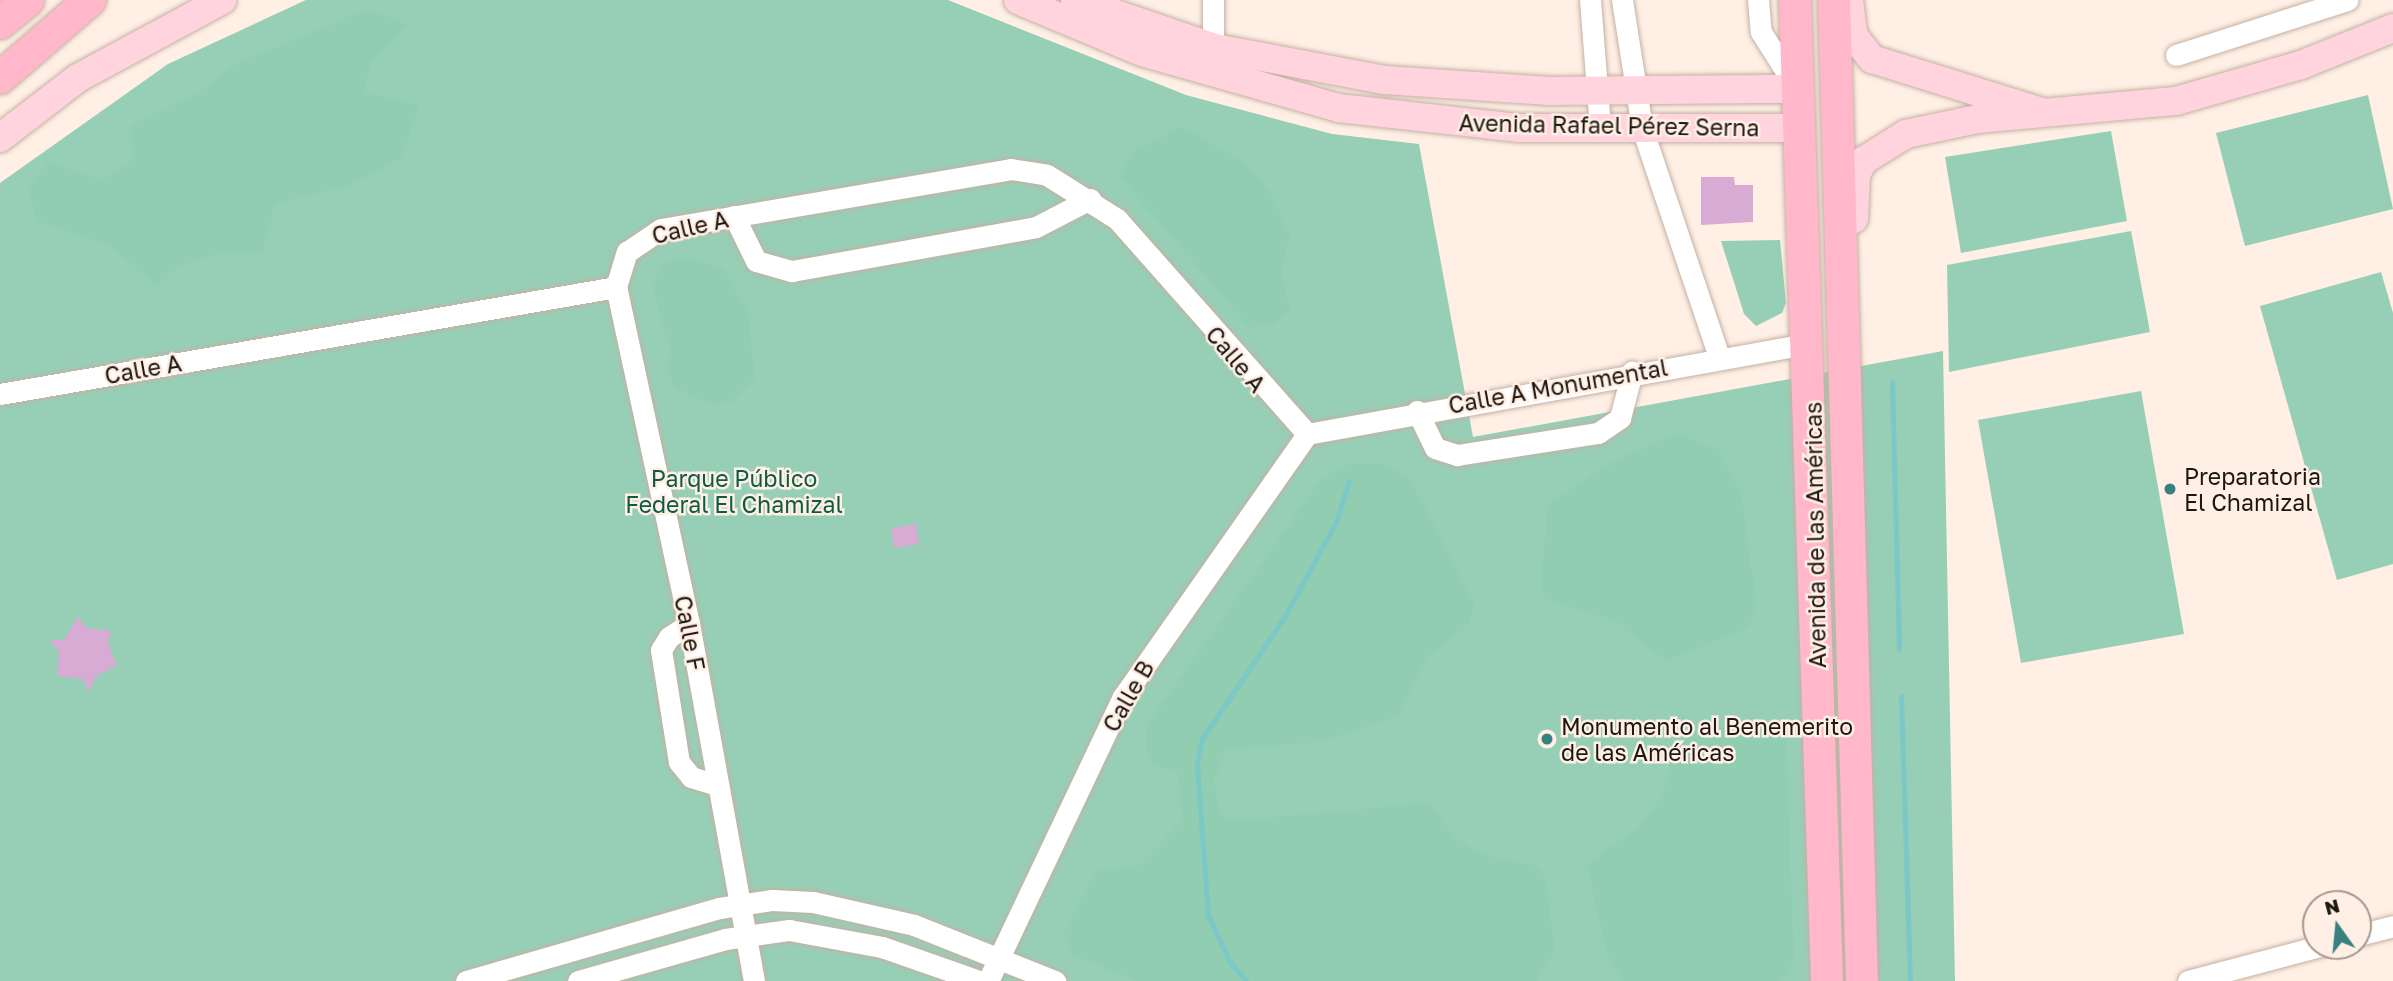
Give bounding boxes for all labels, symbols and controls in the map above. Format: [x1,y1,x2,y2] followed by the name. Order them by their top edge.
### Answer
[1458,109,1760,141] street label: Avenida Rafael Pérez Serna
[649,205,731,249] street label: Calle A
[1200,320,1272,398] street label: Calle A
[102,349,184,389] street label: Calle A
[1446,353,1670,419] street label: Calle A Monumental
[1799,402,1831,668] street label: Avenida de las Américas
[2184,462,2321,516] place label: Preparatoria El Chamizal
[625,464,843,518] park label: Parque Público Federal El Chamizal
[2162,481,2178,497] marker: Preparatoria El Chamizal
[669,593,711,673] street label: Calle F
[1097,655,1159,737] street label: Calle B
[1561,712,1853,766] place label: Monumento al Benemerito de las Américas
[1539,731,1555,747] marker: Monumento al Benemerito de las Américas
[2302,890,2372,960] north arrow
[2322,893,2342,919] text: N

